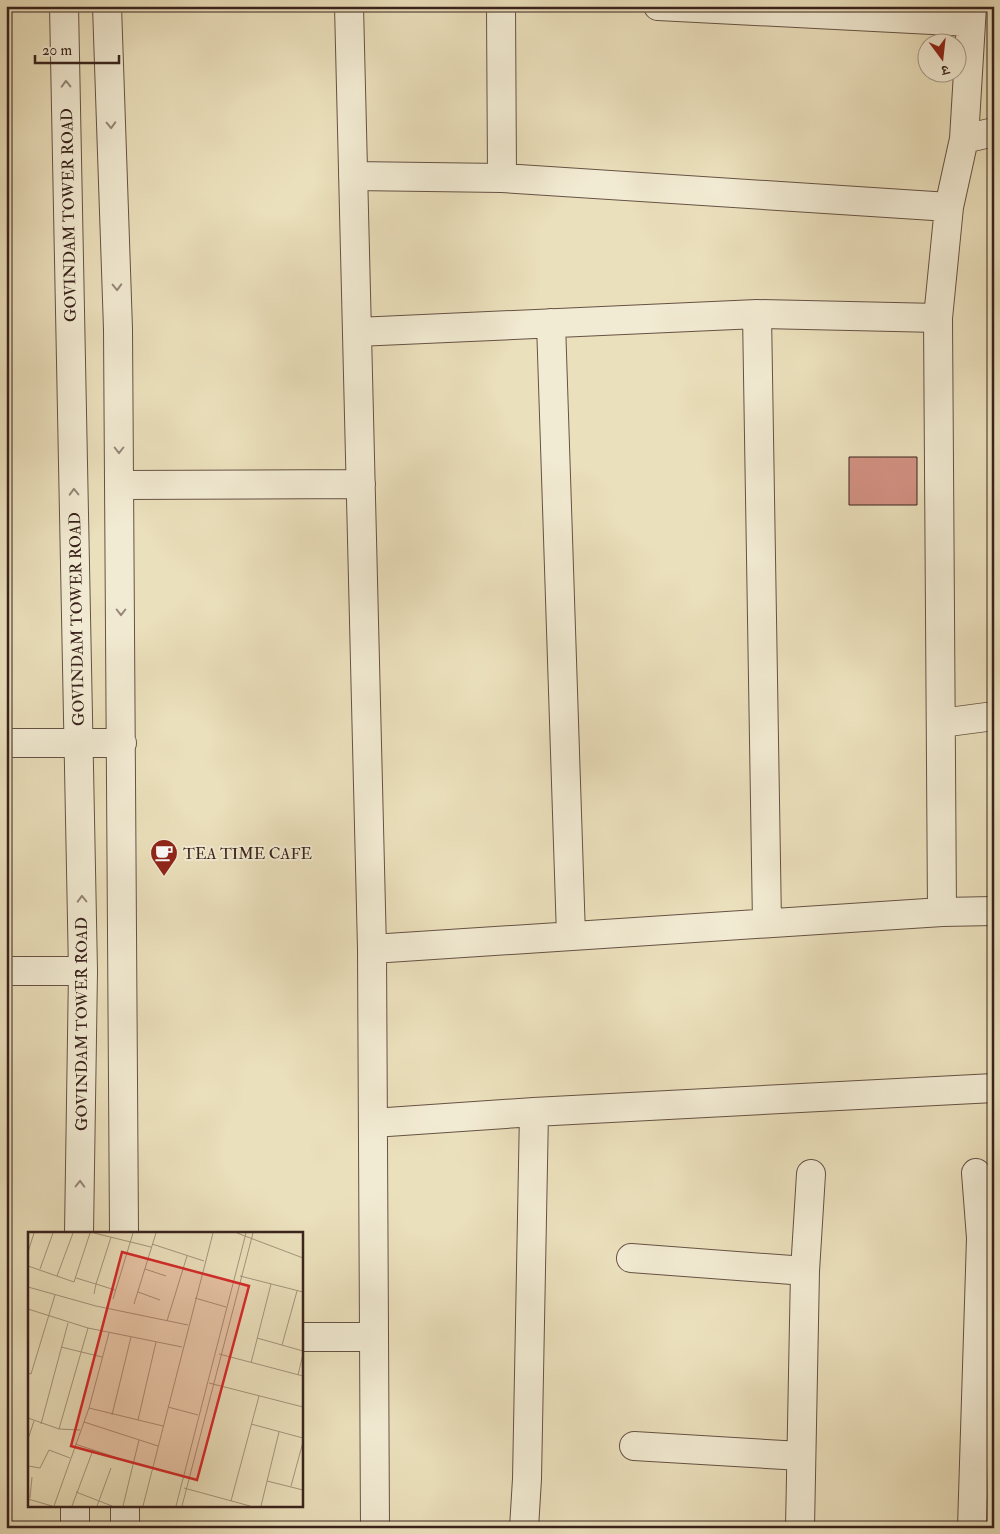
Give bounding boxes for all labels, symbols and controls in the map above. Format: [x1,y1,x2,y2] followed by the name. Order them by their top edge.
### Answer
[35,32,119,64] scale bar
[918,32,968,82] north arrow
[42,41,72,60] text: 20 m
[939,61,952,79] text: उ
[61,80,71,88] one-way arrow
[57,108,81,322] street label: GOVINDAM TOWER ROAD
[106,121,117,129] one-way arrow
[112,284,122,292] one-way arrow
[114,446,124,454] one-way arrow
[69,487,79,495] one-way arrow
[65,512,89,726] street label: GOVINDAM TOWER ROAD
[115,609,126,617] one-way arrow
[149,838,179,877] cafe icon: TEA TIME CAFE
[183,844,312,864] place label: TEA TIME CAFE
[77,895,87,902] one-way arrow
[72,917,92,1131] street label: GOVINDAM TOWER ROAD
[75,1180,85,1188] one-way arrow
[28,1232,302,1506] inset map

